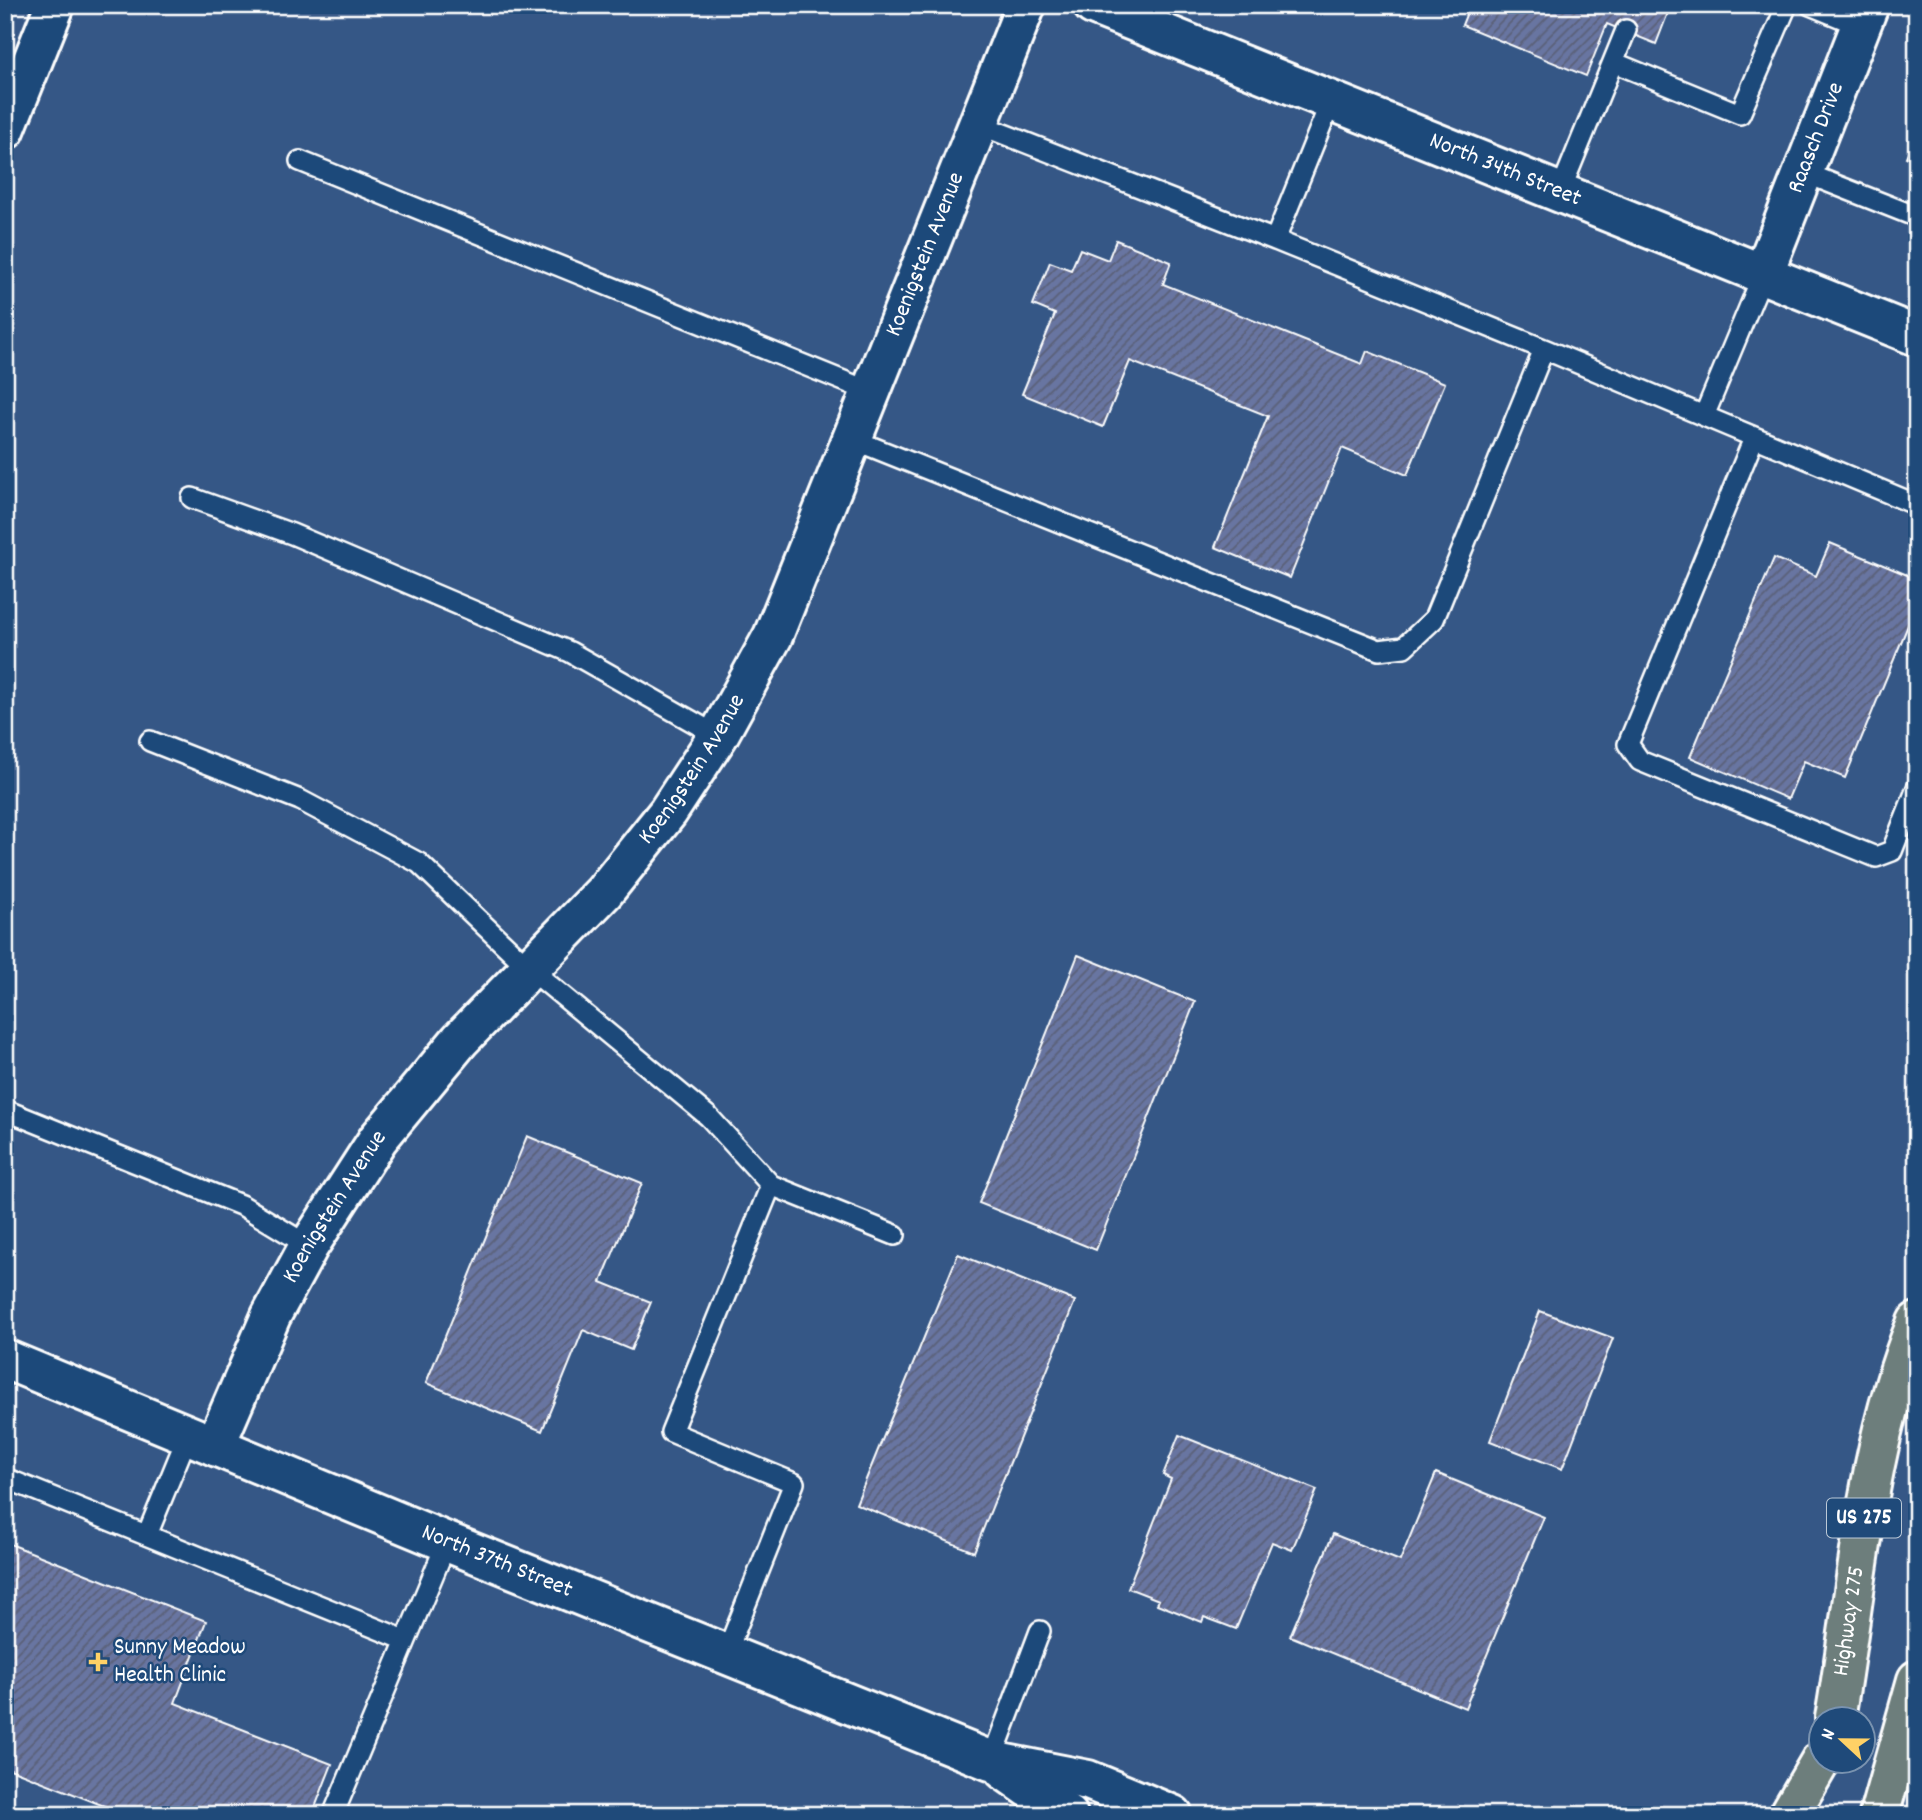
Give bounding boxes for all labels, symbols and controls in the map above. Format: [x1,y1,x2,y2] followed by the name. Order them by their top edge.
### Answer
[1780,77,1854,199] street label: Raasch Drive
[1424,125,1586,216] street label: North 34th Street
[878,167,974,342] street label: Koenigstein Avenue
[631,688,755,853] street label: Koenigstein Avenue
[275,1123,395,1290] street label: Koenigstein Avenue
[1827,1498,1901,1538] road number: US 275
[416,1516,578,1608] street label: North 37th Street
[1825,1564,1874,1679] street label: Highway 275
[114,1631,246,1693] place label: Sunny Meadow Health Clinic
[88,1652,108,1672] marker: Sunny Meadow Health Clinic
[1806,1704,1876,1774] north arrow
[1815,1726,1844,1744] text: N

